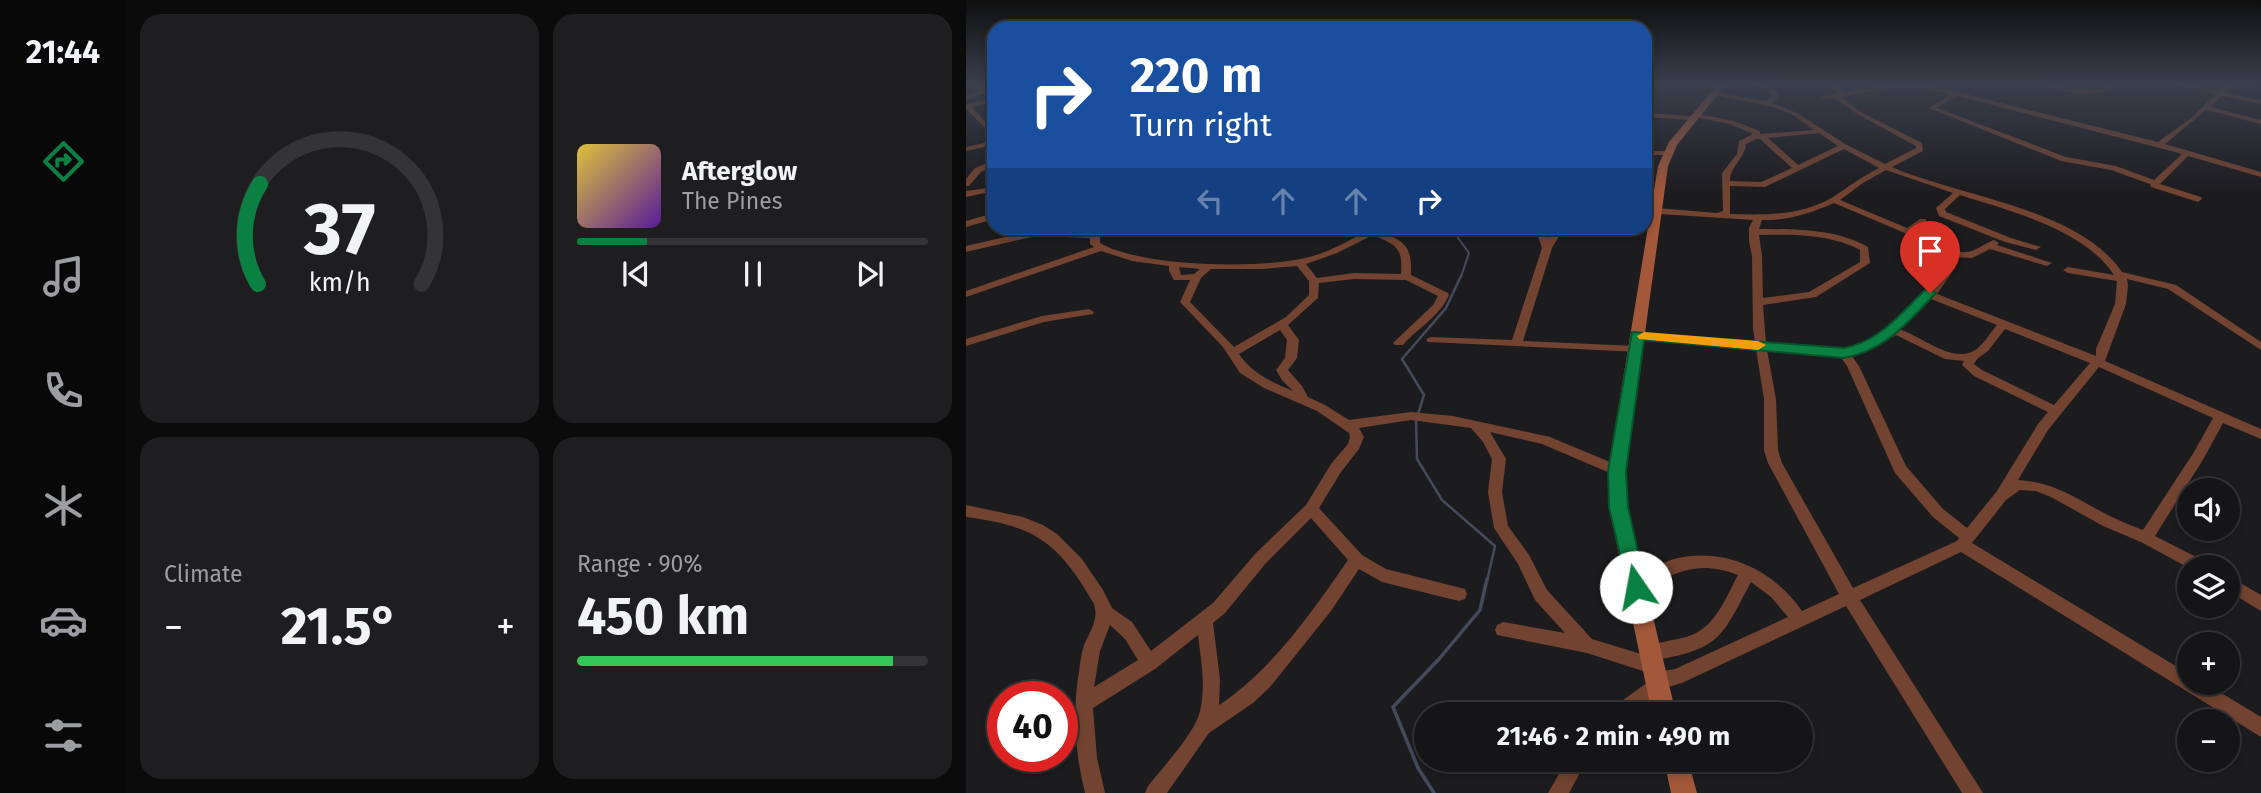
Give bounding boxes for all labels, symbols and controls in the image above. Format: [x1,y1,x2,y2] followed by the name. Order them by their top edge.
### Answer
[26,33,100,71] text: 21:44
[1130,46,1262,105] text: 220 m
[1015,49,1106,140] icon: right
[1130,106,1272,144] text: Turn right
[39,137,88,186] icon: directions
[682,156,797,187] text: Afterglow
[1191,182,1229,220] icon: left
[1264,182,1302,220] icon: ahead
[1337,182,1375,220] icon: ahead
[1410,182,1448,220] icon: right
[303,187,375,274] text: 37
[682,187,783,215] text: The Pines
[1900,221,1960,293] pin
[1911,232,1949,270] icon: arrive
[39,252,88,301] icon: music
[617,255,655,293] icon: previous
[734,255,772,293] icon: pause
[851,255,889,293] icon: next
[309,268,370,298] text: km/h
[39,366,88,415] icon: phone
[2177,478,2240,772] map controls
[2177,478,2240,541] button: sound
[39,481,88,530] icon: climate
[577,550,702,578] text: Range · 90%
[1599,550,1673,624] position arrow
[2177,555,2240,618] button: layers
[164,560,243,588] text: Climate
[577,585,749,648] text: 450 km
[281,595,398,658] text: 21.5°
[39,596,88,645] icon: car
[164,604,183,650] text: −
[496,604,515,650] text: +
[2177,632,2240,695] button: +
[987,681,1078,772] speed limit sign: 40
[2177,709,2240,772] button: −
[39,711,88,760] icon: filters
[1497,721,1730,752] text: 21:46 · 2 min · 490 m

